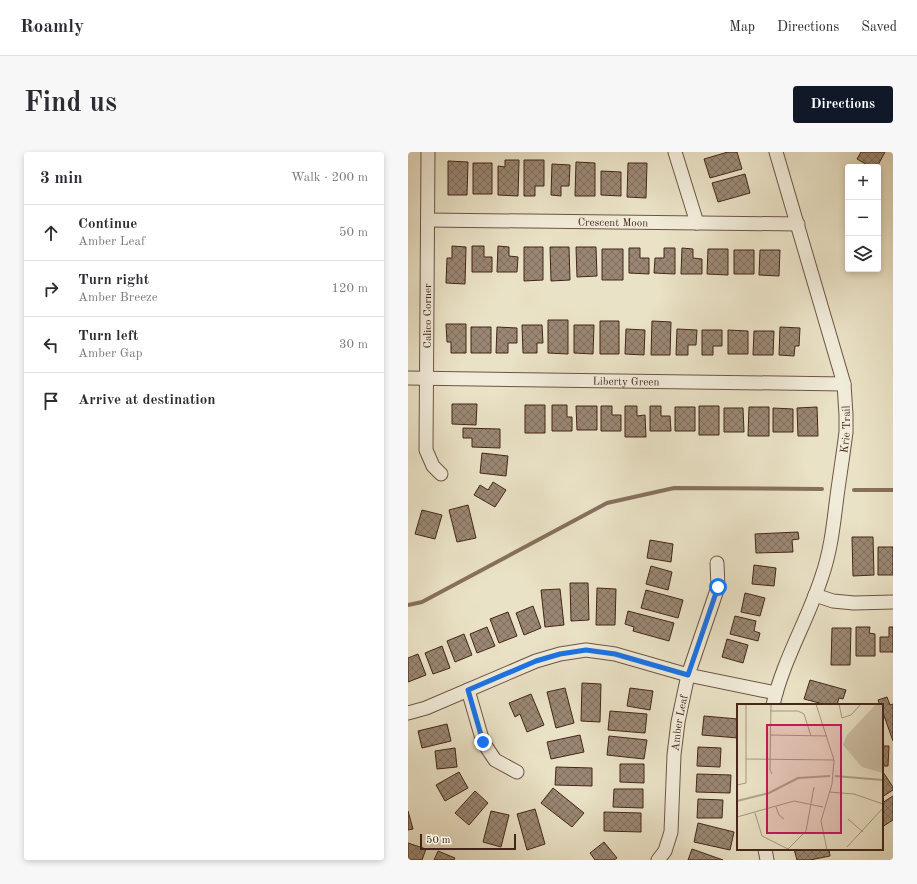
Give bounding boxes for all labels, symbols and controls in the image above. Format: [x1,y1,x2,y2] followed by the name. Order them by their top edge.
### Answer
[20,18,84,37] text: Roamly
[729,20,755,34] text: Map
[777,20,839,34] text: Directions
[861,20,897,34] text: Saved
[793,86,893,123] button: Directions
[24,90,117,118] text: Find us
[845,164,881,272] map controls
[845,164,881,200] button: +
[40,170,83,187] text: 3 min
[291,171,368,184] text: Walk · 200 m
[845,200,881,236] button: −
[78,217,137,232] text: Continue
[578,218,648,229] street label: Crescent Moon
[40,222,62,244] icon: ahead
[339,226,368,239] text: 50 m
[78,235,145,248] text: Amber Leaf
[845,236,881,272] button: layers
[78,273,149,288] text: Turn right
[40,278,62,300] icon: right
[331,282,368,295] text: 120 m
[423,283,434,348] street label: Calico Corner
[78,291,158,304] text: Amber Breeze
[78,329,138,344] text: Turn left
[40,334,62,356] icon: left
[339,338,368,351] text: 30 m
[78,347,142,360] text: Amber Gap
[592,377,660,388] street label: Liberty Green
[40,390,62,412] icon: arrive
[78,393,216,408] text: Arrive at destination
[839,405,853,454] street label: Krie Trail
[709,578,727,596] route start
[671,694,691,752] street label: Amber Leaf
[737,704,883,850] inset map
[474,733,492,751] route end
[420,832,516,851] scale bar
[426,835,451,846] text: 50 m

